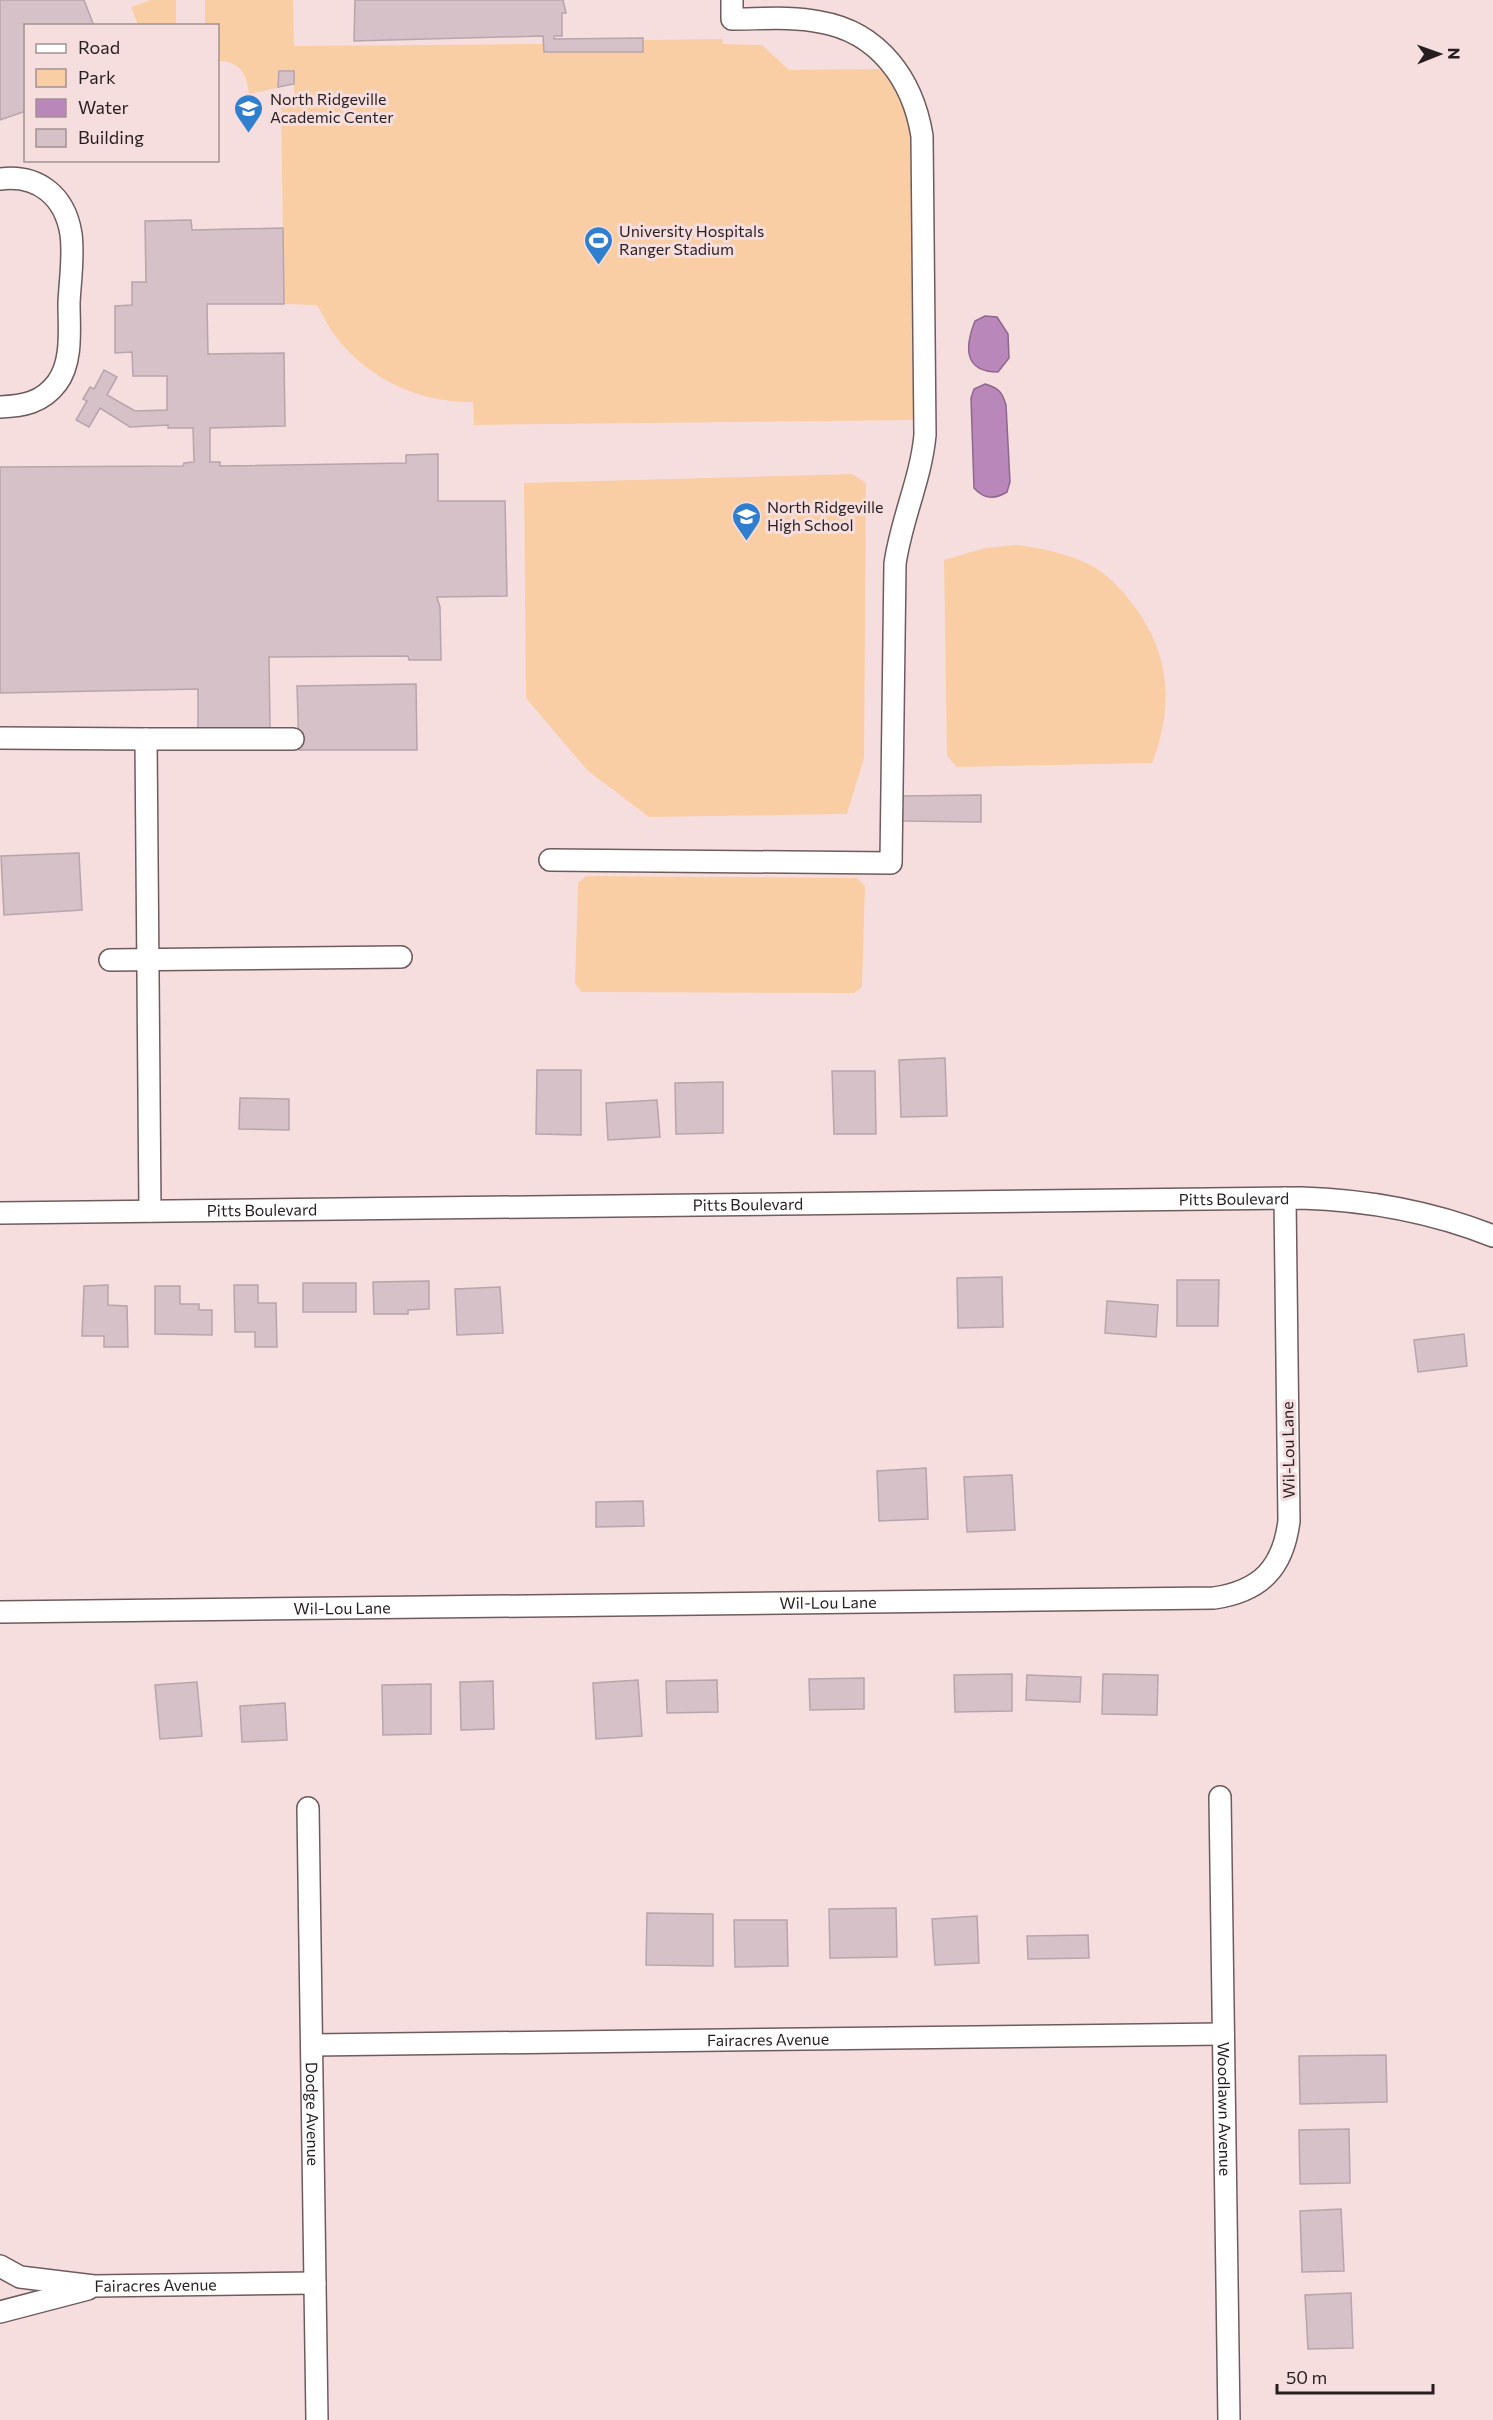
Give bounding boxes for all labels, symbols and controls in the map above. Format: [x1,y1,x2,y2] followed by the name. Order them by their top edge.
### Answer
[24,24,219,162] legend
[1409,24,1469,84] north arrow
[78,36,120,58] text: Road
[1445,48,1464,60] text: N
[78,66,116,88] text: Park
[270,89,394,126] place label: North Ridgeville Academic Center
[233,92,265,134] school or university icon: North Ridgeville Academic Center
[78,96,129,118] text: Water
[78,126,144,148] text: Building
[619,221,764,258] place label: University Hospitals Ranger Stadium
[582,224,614,266] sports icon: University Hospitals Ranger Stadium
[767,497,884,534] place label: North Ridgeville High School
[730,500,762,542] school or university icon: North Ridgeville High School
[1178,1188,1289,1208] street label: Pitts Boulevard
[693,1194,803,1214] street label: Pitts Boulevard
[207,1199,317,1220] street label: Pitts Boulevard
[1277,1401,1298,1499] street label: Wil-Lou Lane
[779,1592,877,1612] street label: Wil-Lou Lane
[293,1597,391,1618] street label: Wil-Lou Lane
[707,2029,829,2049] street label: Fairacres Avenue
[1215,2042,1235,2176] street label: Woodlawn Avenue
[303,2062,323,2166] street label: Dodge Avenue
[94,2274,217,2295] street label: Fairacres Avenue
[1277,2357,1433,2395] scale bar
[1286,2366,1327,2388] text: 50 m

